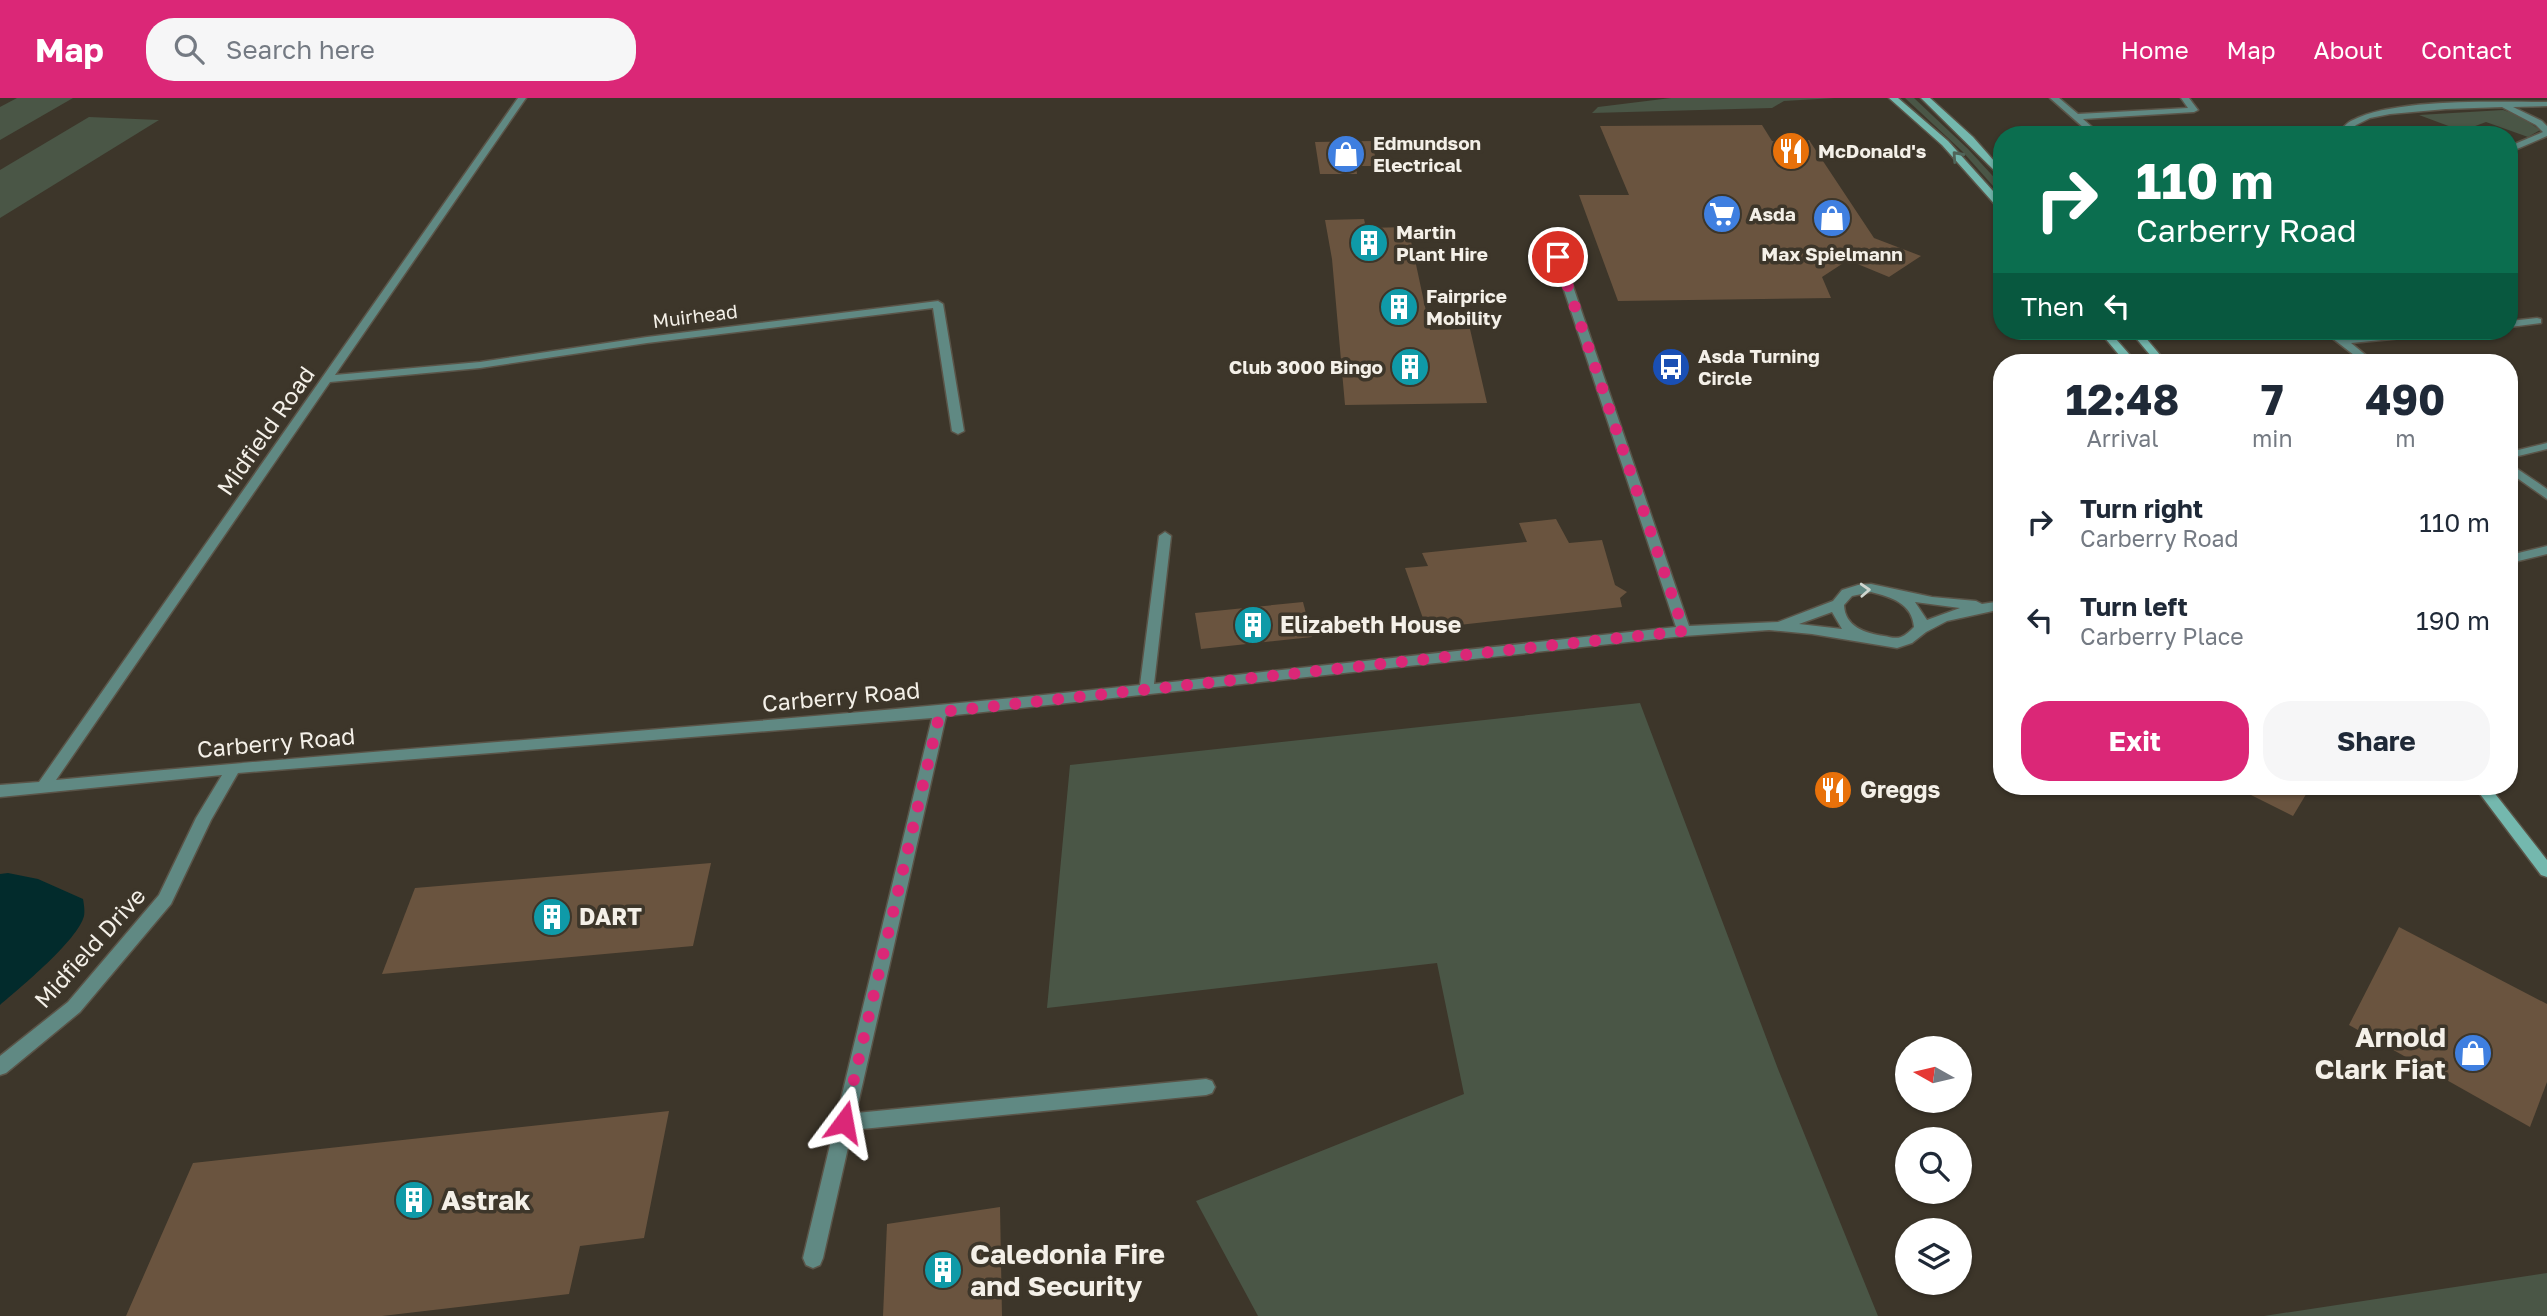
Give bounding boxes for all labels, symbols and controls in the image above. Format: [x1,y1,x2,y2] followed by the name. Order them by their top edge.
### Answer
[146,18,636,81] search box
[35,30,104,69] text: Map
[170,30,208,68] icon: search
[226,34,375,65] text: Search here
[2121,35,2189,64] text: Home
[2227,35,2276,64] text: Map
[2314,35,2383,64] text: About
[2421,35,2512,64] text: Contact
[1770,130,1812,172] restaurant icon: McDonald's
[1373,131,1481,176] place label: Edmundson Electrical
[1325,133,1367,175] shop icon: Edmundson Electrical
[1818,139,1927,162] place label: McDonald's
[1953,151,1965,164] one-way arrow
[2136,151,2273,210] text: 110 m
[2021,154,2112,245] icon: right
[1701,193,1743,235] supermarket icon: Asda
[1811,197,1853,239] shop icon: Max Spielmann
[1749,202,1796,225] place label: Asda
[2136,211,2357,249] text: Carberry Road
[1396,220,1488,265] place label: Martin Plant Hire
[1348,222,1390,264] building icon: Martin Plant Hire
[1528,227,1588,287] pin
[1539,238,1577,276] icon: arrive
[1761,242,1903,265] place label: Max Spielmann
[1426,284,1507,329] place label: Fairprice Mobility
[1378,286,1420,328] building icon: Fairprice Mobility
[2098,287,2136,325] icon: left
[2021,291,2084,322] text: Then
[651,299,739,332] street label: Muirhead
[1698,344,1820,389] place label: Asda Turning Circle
[1389,346,1431,388] building icon: Club 3000 Bingo
[1650,346,1692,388] bus stop icon: Asda Turning Circle
[1229,355,1383,378] place label: Club 3000 Bingo
[210,360,320,500] street label: Midfield Road
[2066,374,2179,424] text: 12:48
[2261,374,2284,424] text: 7
[2365,374,2445,424] text: 490
[2086,424,2159,452] text: Arrival
[2252,424,2293,452] text: min
[2395,424,2415,452] text: m
[2080,493,2203,524] text: Turn right
[2021,503,2059,541] icon: right
[2419,507,2490,538] text: 110 m
[2080,524,2239,552] text: Carberry Road
[1860,583,1871,598] one-way arrow
[2080,591,2188,622] text: Turn left
[2021,601,2059,639] icon: left
[1232,604,1274,646] building icon: Elizabeth House
[2416,605,2490,636] text: 190 m
[1280,610,1461,638] place label: Elizabeth House
[2080,622,2244,650] text: Carberry Place
[761,675,921,717] street label: Carberry Road
[2021,701,2249,781] button: Exit
[2263,701,2490,781] button: Share
[196,721,356,763] street label: Carberry Road
[1812,769,1854,811] restaurant icon: Greggs
[1860,775,1940,803] place label: Greggs
[28,881,151,1013] street label: Midfield Drive
[531,896,573,938] building icon: DART
[579,902,642,930] place label: DART
[2315,1020,2446,1085] place label: Arnold Clark Fiat
[2452,1032,2494,1074] shop icon: Arnold Clark Fiat
[1895,1036,1972,1113] north arrow
[1895,1036,1972,1295] map controls
[807,1085,881,1159] position arrow
[1895,1127,1972,1204] button: search
[393,1179,435,1221] building icon: Astrak
[441,1183,530,1216] place label: Astrak
[1895,1218,1972,1295] button: layers
[970,1237,1165,1302] place label: Caledonia Fire and Security
[922,1249,964,1291] building icon: Caledonia Fire and Security

